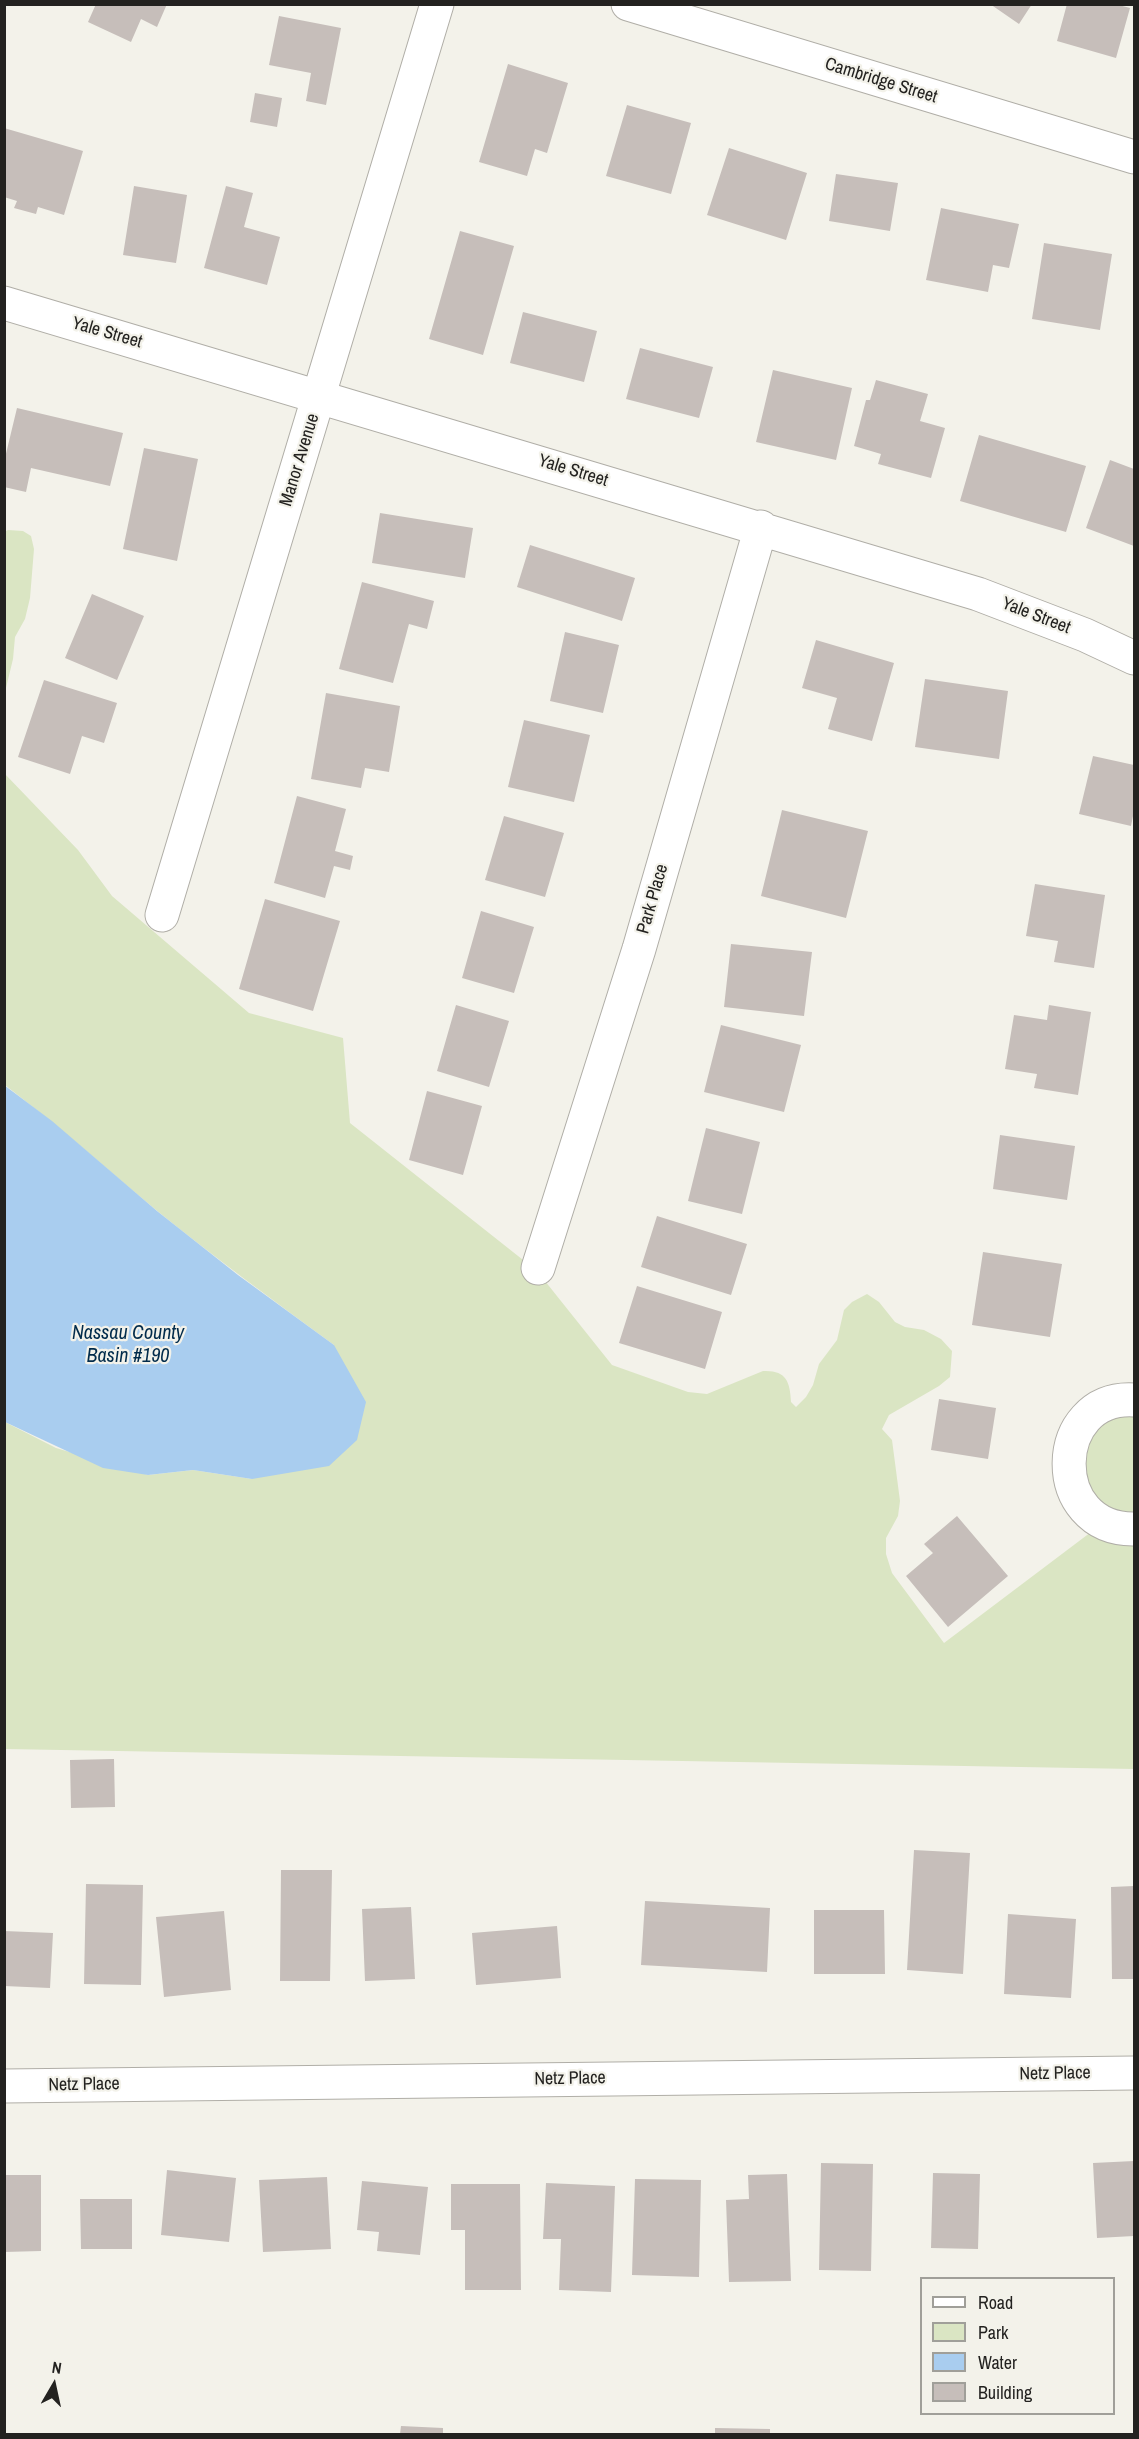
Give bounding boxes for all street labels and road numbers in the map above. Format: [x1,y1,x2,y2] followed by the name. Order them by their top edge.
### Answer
[822,54,940,108] street label: Cambridge Street
[69,313,145,353] street label: Yale Street
[276,411,324,509] street label: Manor Avenue
[535,450,611,492] street label: Yale Street
[999,593,1073,639] street label: Yale Street
[633,862,673,936] street label: Park Place
[1019,2063,1091,2085] street label: Netz Place
[534,2068,606,2090] street label: Netz Place
[48,2074,120,2096] street label: Netz Place

